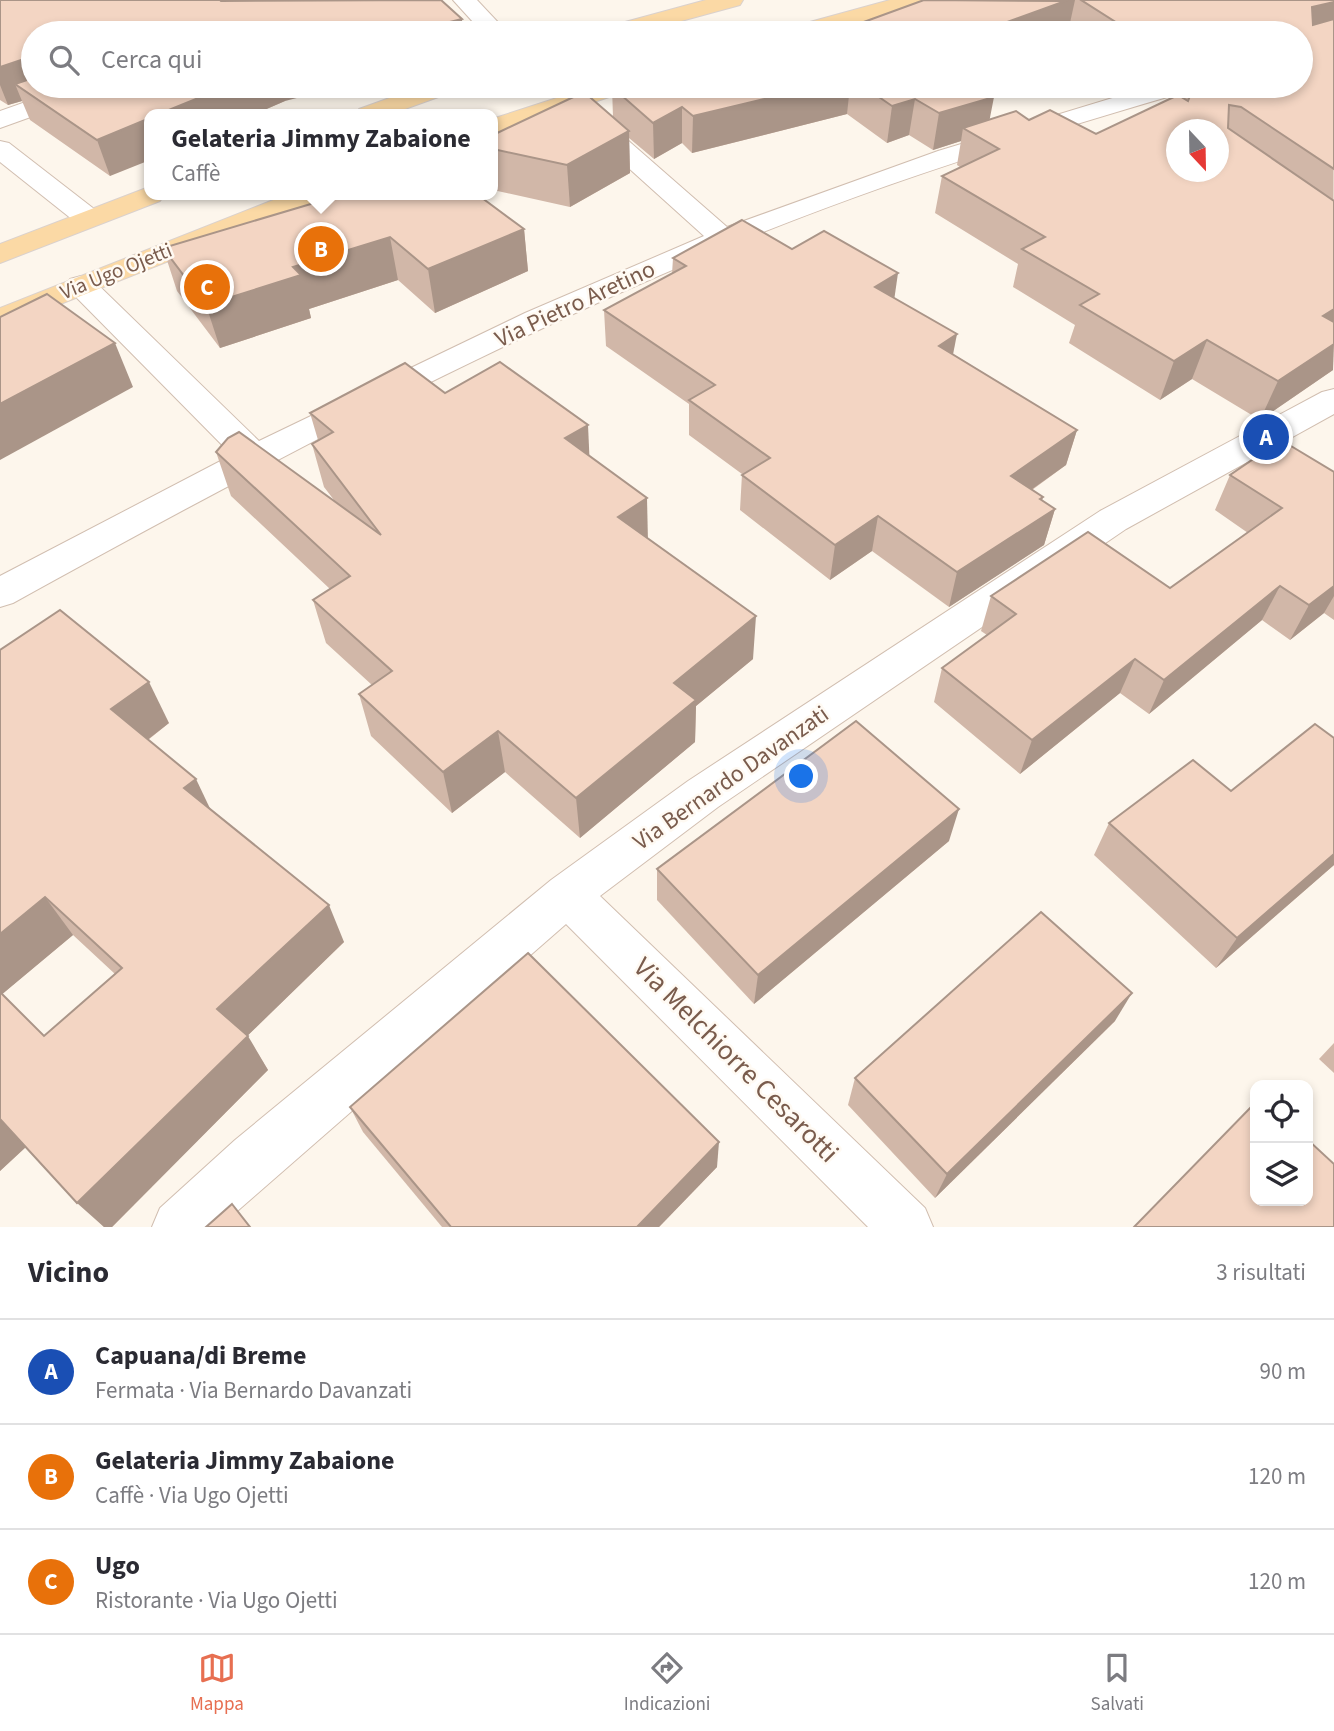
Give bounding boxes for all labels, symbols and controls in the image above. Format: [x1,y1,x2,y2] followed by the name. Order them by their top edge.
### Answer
[21,21,1313,98] search box
[45,41,83,79] icon: search
[101,41,202,78] text: Cerca qui
[144,109,498,200] popup
[1166,119,1229,182] north arrow
[171,120,471,157] text: Gelateria Jimmy Zabaione
[171,157,220,190] text: Caffè
[298,223,344,275] pin: B
[56,235,176,307] street label: Via Ugo Ojetti
[489,252,661,356] street label: Via Pietro Aretino
[184,261,230,313] pin: C
[1243,411,1289,463] pin: A
[626,697,836,859] street label: Via Bernardo Davanzati
[784,759,818,793] your location
[624,948,848,1172] street label: Via Melchiorre Cesarotti
[1250,1080,1313,1206] map controls
[1250,1080,1313,1143] button: locate
[1250,1143,1313,1206] button: layers
[28,1251,109,1294] text: Vicino
[1216,1256,1306,1289] text: 3 risultati
[95,1337,307,1374] text: Capuana/di Breme
[44,1355,58,1388] text: A
[1259,1355,1306,1388] text: 90 m
[95,1374,412,1407] text: Fermata · Via Bernardo Davanzati
[95,1442,395,1479] text: Gelateria Jimmy Zabaione
[44,1460,58,1493] text: B
[1248,1460,1306,1493] text: 120 m
[95,1479,289,1512] text: Caffè · Via Ugo Ojetti
[95,1547,140,1584] text: Ugo
[44,1565,58,1598] text: C
[1248,1565,1306,1598] text: 120 m
[95,1584,338,1617] text: Ristorante · Via Ugo Ojetti
[190,1649,244,1718] tab: Mappa
[624,1649,711,1718] tab: Indicazioni
[1091,1649,1144,1718] tab: Salvati

